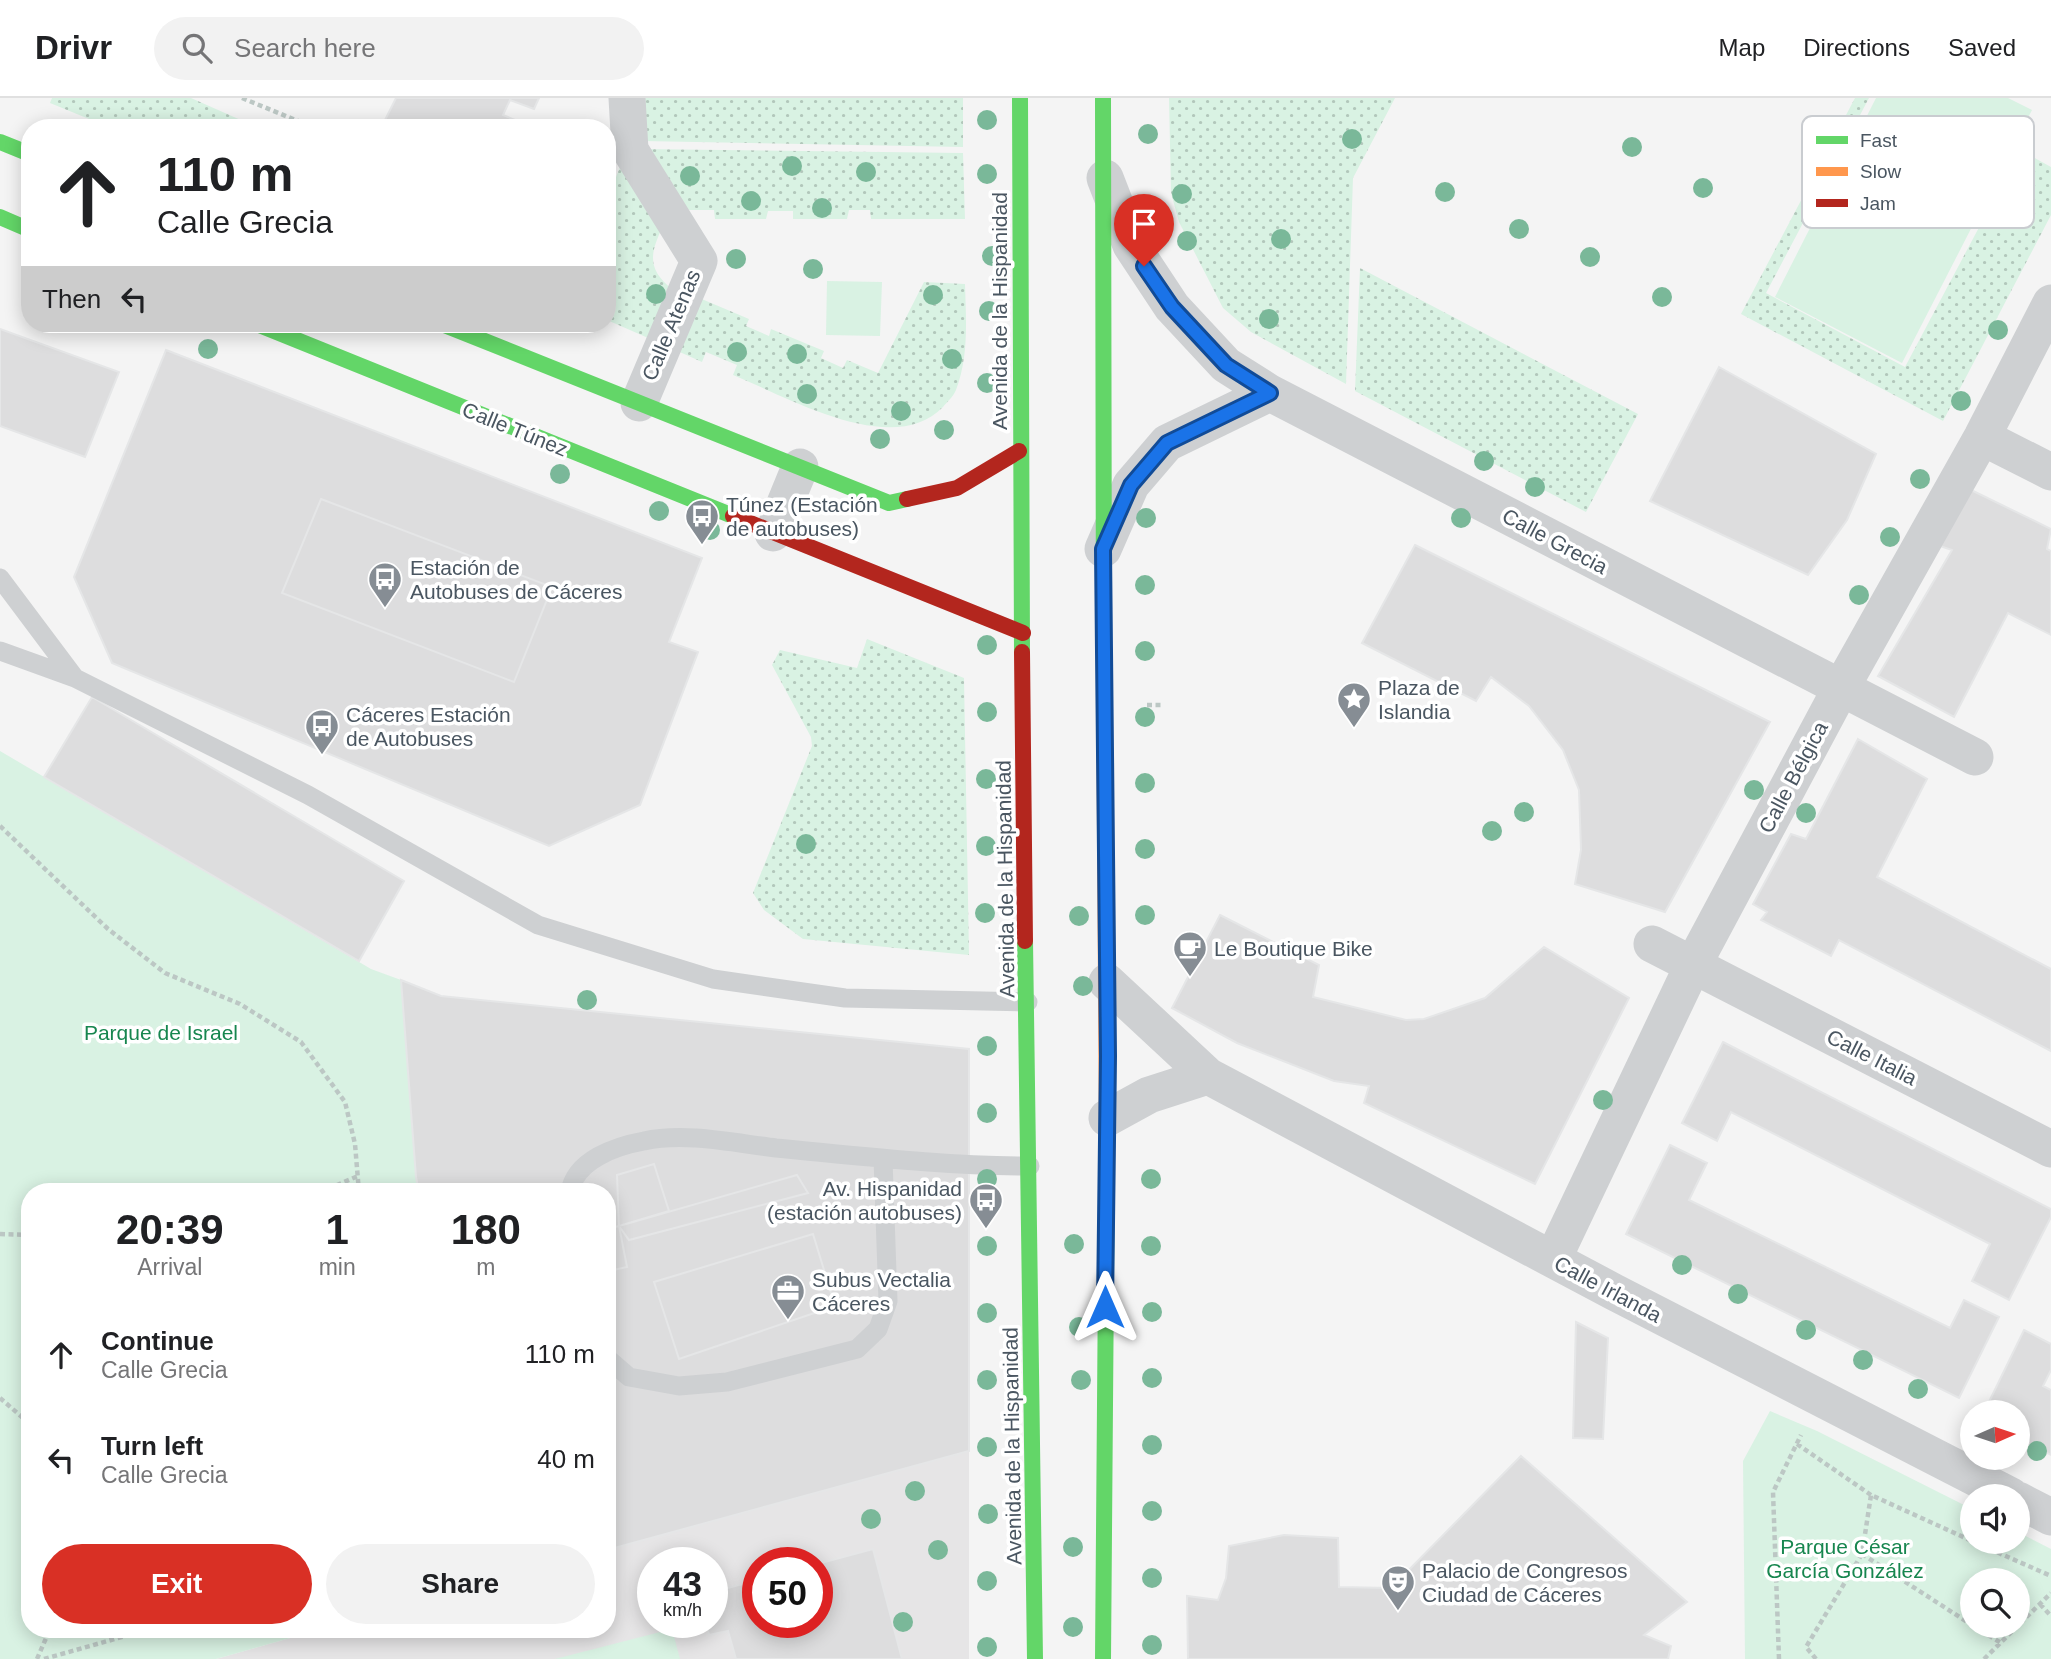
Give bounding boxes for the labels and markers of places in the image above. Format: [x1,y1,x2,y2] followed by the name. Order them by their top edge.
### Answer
[1114,194,1174,266] pin
[726,493,878,540] place label: Túnez (Estación de autobuses)
[683,497,721,546] bus stop icon: Túnez (Estación de autobuses)
[410,556,622,603] place label: Estación de Autobuses de Cáceres
[366,560,404,609] bus stop icon: Estación de Autobuses de Cáceres
[1378,676,1460,723] place label: Plaza de Islandia
[1335,680,1373,729] place icon: Plaza de Islandia
[346,703,511,750] place label: Cáceres Estación de Autobuses
[303,707,341,756] bus stop icon: Cáceres Estación de Autobuses
[1171,929,1209,978] cafe icon: Le Boutique Bike
[1214,937,1373,960] place label: Le Boutique Bike
[767,1177,962,1224] place label: Av. Hispanidad (estación autobuses)
[967,1181,1005,1230] bus stop icon: Av. Hispanidad (estación autobuses)
[812,1268,951,1315] place label: Subus Vectalia Cáceres
[769,1272,807,1321] office icon: Subus Vectalia Cáceres
[1422,1559,1627,1606] place label: Palacio de Congresos Ciudad de Cáceres
[1379,1563,1417,1612] theatre icon: Palacio de Congresos Ciudad de Cáceres

